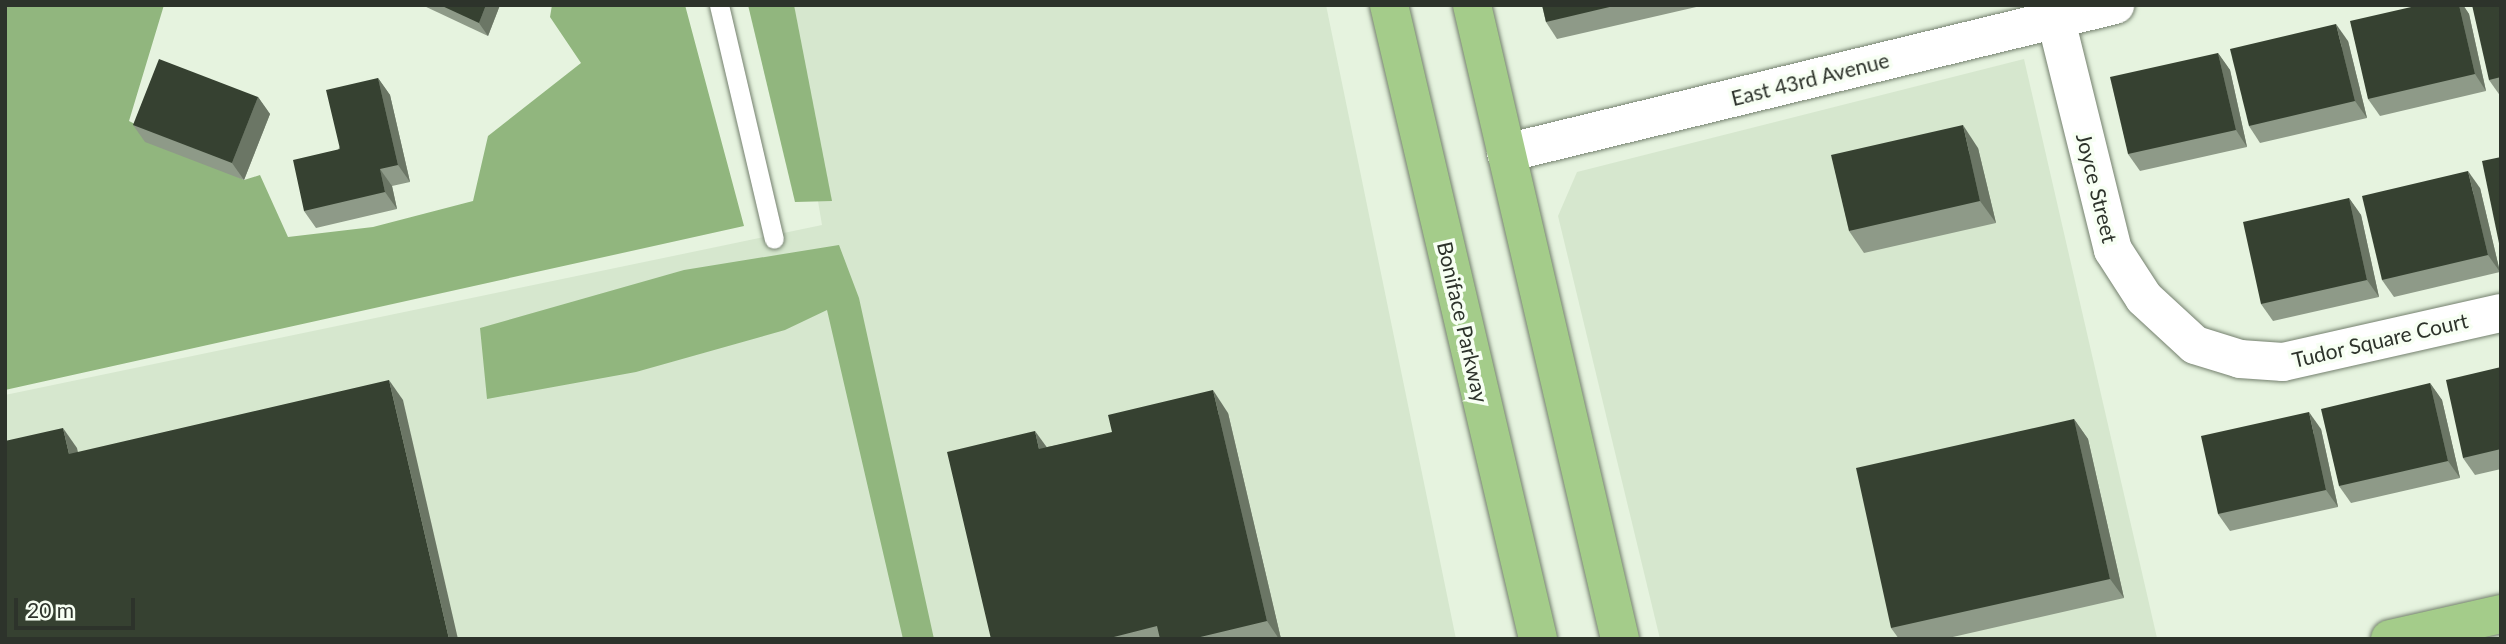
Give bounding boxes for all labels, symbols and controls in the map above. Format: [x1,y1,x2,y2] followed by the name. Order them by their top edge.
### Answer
[1728,47,1892,111] street label: East 43rd Avenue
[2071,131,2123,245] street label: Joyce Street
[1432,239,1494,405] street label: Boniface Parkway
[2289,307,2471,373] street label: Tudor Square Court
[18,584,138,628] scale bar
[27,597,74,622] text: 20 m

